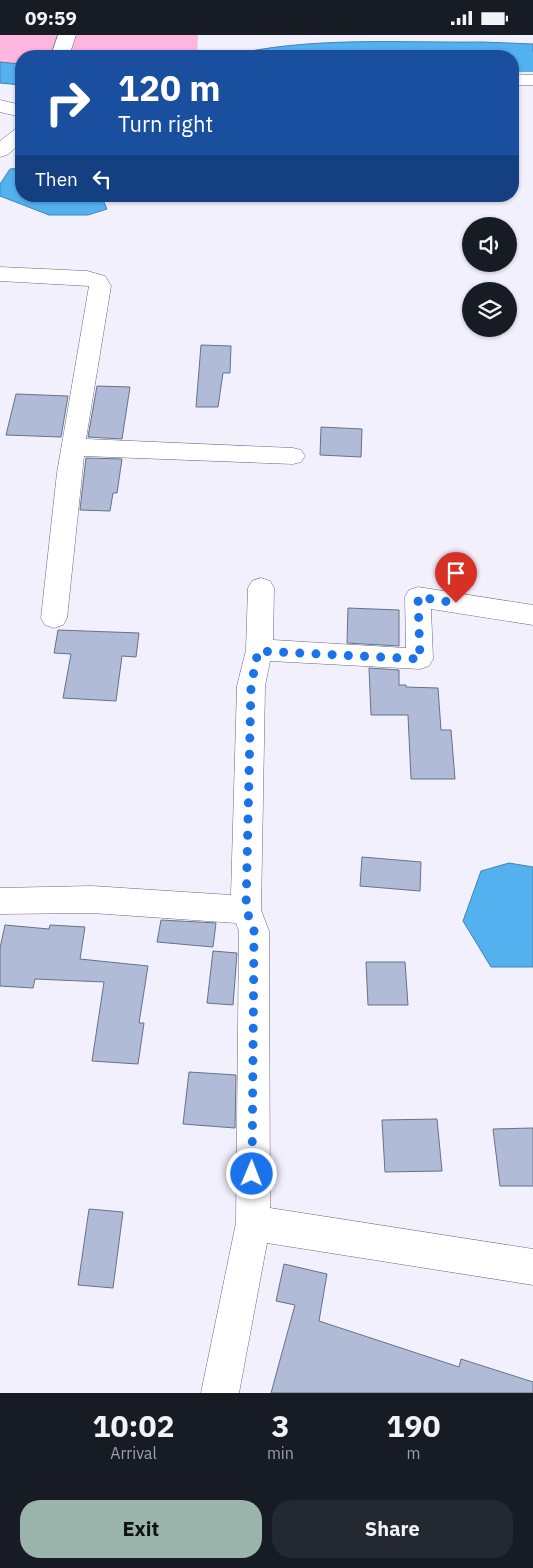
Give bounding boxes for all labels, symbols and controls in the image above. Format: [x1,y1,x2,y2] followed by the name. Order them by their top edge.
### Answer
[25,6,77,30] text: 09:59
[118,65,221,111] text: 120 m
[35,70,100,135] icon: right
[118,109,213,138] text: Turn right
[88,165,116,193] icon: left
[35,167,78,191] text: Then
[462,217,517,337] map controls
[462,217,517,272] button: sound
[462,282,517,337] button: layers
[435,552,477,603] pin
[442,559,470,587] icon: arrive
[225,1147,277,1199] position arrow
[93,1406,174,1445] text: 10:02
[271,1406,289,1445] text: 3
[386,1406,440,1445] text: 190
[110,1443,157,1463] text: Arrival
[267,1443,294,1463] text: min
[406,1443,420,1463] text: m
[20,1500,262,1558] button: Exit
[272,1500,513,1558] button: Share

